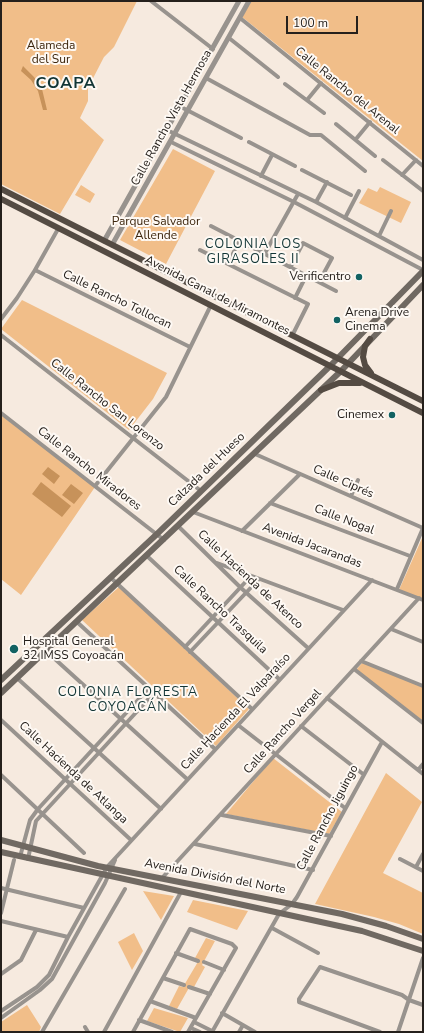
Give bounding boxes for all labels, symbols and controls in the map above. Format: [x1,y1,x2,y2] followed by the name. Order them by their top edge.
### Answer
[288,8,360,34] scale bar
[293,15,328,31] text: 100 m
[27,39,75,67] park label: Alameda del Sur
[292,44,402,138] street label: Calle Rancho del Arenal
[129,47,215,189] street label: Calle Rancho Vista Hermosa
[36,74,96,94] district label: COAPA
[112,215,200,243] park label: Parque Salvador Allende
[205,237,301,268] district label: COLONIA LOS GIRASOLES II
[142,253,292,339] street label: Avenida Canal de Miramontes
[60,267,174,333] street label: Calle Rancho Tollocan
[290,270,351,284] place label: Verificentro
[354,272,364,282] marker: Verificentro
[345,306,409,334] place label: Arena Drive Cinema
[332,315,342,325] marker: Arena Drive Cinema
[47,356,167,454] street label: Calle Rancho San Lorenzo
[337,408,384,422] place label: Cinemex
[387,410,397,420] marker: Cinemex
[34,424,144,514] street label: Calle Rancho Miradores
[166,430,248,510] street label: Calzada del Hueso
[310,462,376,502] street label: Calle Ciprés
[312,502,376,538] street label: Calle Nogal
[260,520,364,572] street label: Avenida Jacarandas
[194,527,306,633] street label: Calle Hacienda de Atenco
[170,563,270,657] street label: Calle Rancho Trasquila
[23,635,124,663] place label: Hospital General 32 IMSS Coyoacán
[8,643,20,655] marker: Hospital General 32 IMSS Coyoacán
[178,651,294,773] street label: Calle Hacienda El Valparaíso
[58,685,198,716] district label: COLONIA FLORESTA COYOACÁN
[241,687,325,777] street label: Calle Rancho Vergel
[16,719,130,827] street label: Calle Hacienda de Atlanga
[294,763,362,873] street label: Calle Rancho Jiguingo
[143,856,287,898] street label: Avenida División del Norte

